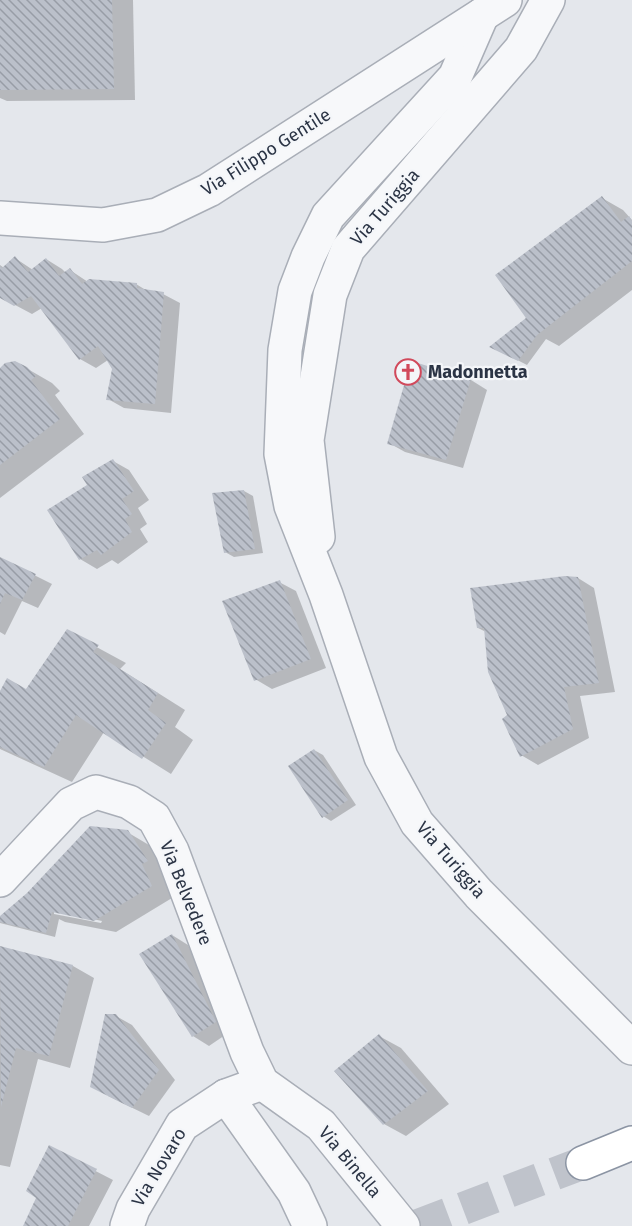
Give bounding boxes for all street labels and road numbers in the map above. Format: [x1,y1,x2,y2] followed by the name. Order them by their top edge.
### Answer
[197,103,335,201] street label: Via Filippo Gentile
[346,164,424,250] street label: Via Turiggia
[412,817,490,903] street label: Via Turiggia
[155,837,217,949] street label: Via Belvedere
[314,1122,386,1202] street label: Via Binella
[127,1124,191,1210] street label: Via Novaro

